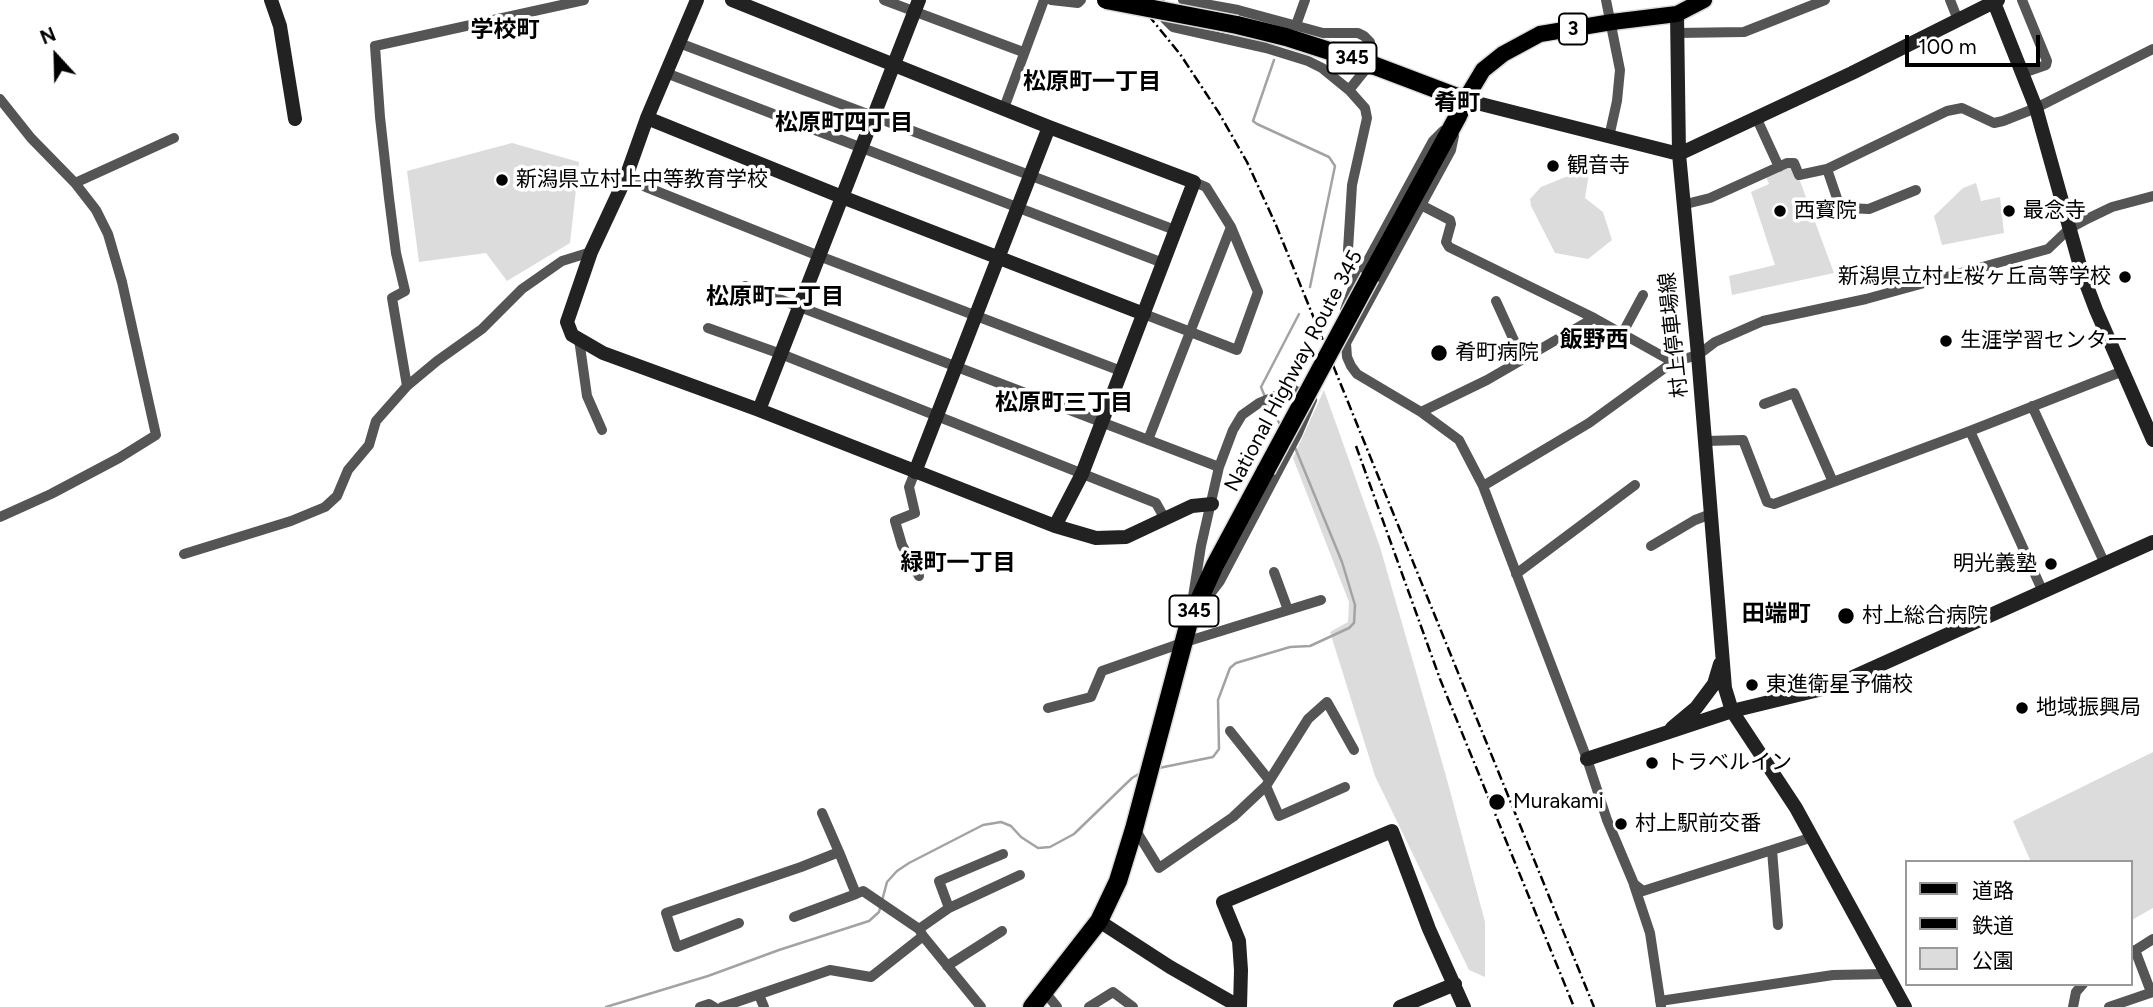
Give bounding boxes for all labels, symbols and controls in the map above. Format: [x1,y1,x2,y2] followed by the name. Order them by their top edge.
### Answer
[1559,14,1587,44] road number: 3
[471,16,539,44] district label: 学校町
[21,21,91,91] north arrow
[1908,21,2043,65] scale bar
[37,23,59,49] text: N
[1918,34,1977,59] text: 100 m
[1328,43,1376,74] road number: 345
[1023,68,1161,96] district label: 松原町一丁目
[1434,89,1480,117] district label: 肴町
[775,109,913,137] district label: 松原町四丁目
[1567,153,1630,179] place label: 観音寺
[1545,158,1561,174] marker: 観音寺
[516,167,768,193] place label: 新潟県立村上中等教育学校
[494,172,510,188] marker: 新潟県立村上中等教育学校
[1794,198,1857,224] place label: 西寳院
[2023,198,2086,224] place label: 最念寺
[1772,203,1788,219] marker: 西寳院
[2001,203,2017,219] marker: 最念寺
[1220,246,1368,496] street label: National Highway Route 345
[1838,264,2111,290] place label: 新潟県立村上桜ヶ丘高等学校
[2117,269,2133,285] marker: 新潟県立村上桜ヶ丘高等学校
[1655,271,1693,399] street label: 村上停車場線
[706,283,844,311] district label: 松原町二丁目
[1560,326,1628,354] district label: 飯野西
[1960,328,2128,354] place label: 生涯学習センター
[1938,333,1954,349] marker: 生涯学習センター
[1455,340,1539,366] place label: 肴町病院
[1429,343,1449,363] marker: 肴町病院
[995,389,1133,417] district label: 松原町三丁目
[901,549,1015,577] district label: 緑町一丁目
[1953,551,2037,577] place label: 明光義塾
[2043,556,2059,572] marker: 明光義塾
[1170,596,1218,626] road number: 345
[1742,600,1810,628] district label: 田端町
[1862,603,1988,629] place label: 村上総合病院
[1836,606,1856,626] marker: 村上総合病院
[1766,672,1913,698] place label: 東進衛星予備校
[1744,677,1760,693] marker: 東進衛星予備校
[2036,695,2141,721] place label: 地域振興局
[2014,700,2030,716] marker: 地域振興局
[1666,750,1792,776] place label: トラベルイン
[1644,755,1660,771] marker: トラベルイン
[1513,789,1604,815] place label: Murakami
[1487,792,1507,812] marker: Murakami
[1635,811,1761,837] place label: 村上駅前交番
[1613,816,1629,832] marker: 村上駅前交番
[1904,860,2132,986] legend
[1972,878,2014,903] text: 道路
[1972,913,2014,938] text: 鉄道
[1972,948,2014,973] text: 公園

